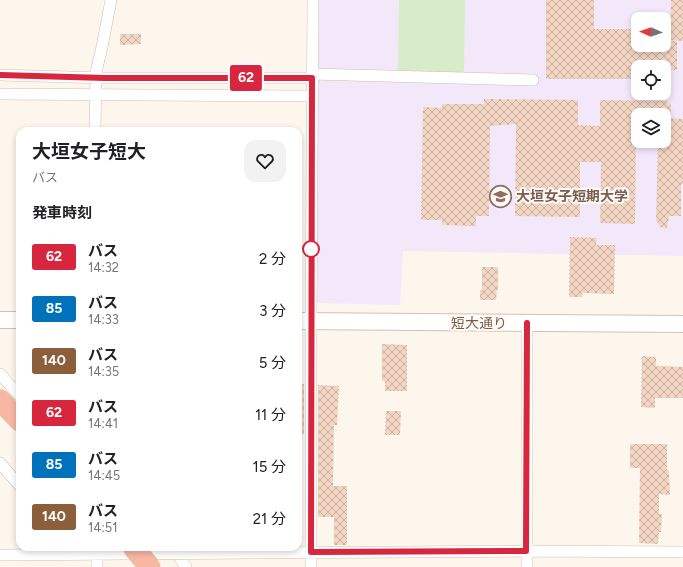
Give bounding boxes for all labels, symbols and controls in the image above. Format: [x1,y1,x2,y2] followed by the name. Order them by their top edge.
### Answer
[631,12,671,52] north arrow
[631,12,671,148] map controls
[631,60,671,100] button: locate
[228,65,264,91] line badge: 62
[238,69,254,86] text: 62
[631,108,671,148] button: layers
[32,140,146,163] text: 大垣女子短大
[244,140,286,182] button: heart
[32,170,58,185] text: バス
[487,183,513,209] school or university icon: 大垣女子短期大学
[516,188,628,205] place label: 大垣女子短期大学
[32,204,92,222] text: 発車時刻
[302,240,320,258] unlabelled marker
[88,242,118,260] text: バス
[46,248,62,265] text: 62
[259,250,286,268] text: 2 分
[88,260,119,275] text: 14:32
[88,294,118,312] text: バス
[46,300,62,317] text: 85
[259,302,286,320] text: 3 分
[88,312,119,327] text: 14:33
[451,315,507,332] street label: 短大通り
[88,346,118,364] text: バス
[42,352,66,369] text: 140
[259,354,286,372] text: 5 分
[88,364,119,379] text: 14:35
[88,398,118,416] text: バス
[46,404,62,421] text: 62
[255,406,286,424] text: 11 分
[88,416,118,431] text: 14:41
[88,450,118,468] text: バス
[46,456,62,473] text: 85
[252,458,286,476] text: 15 分
[88,468,120,483] text: 14:45
[88,502,118,520] text: バス
[42,508,66,525] text: 140
[253,510,286,528] text: 21 分
[88,520,118,535] text: 14:51

